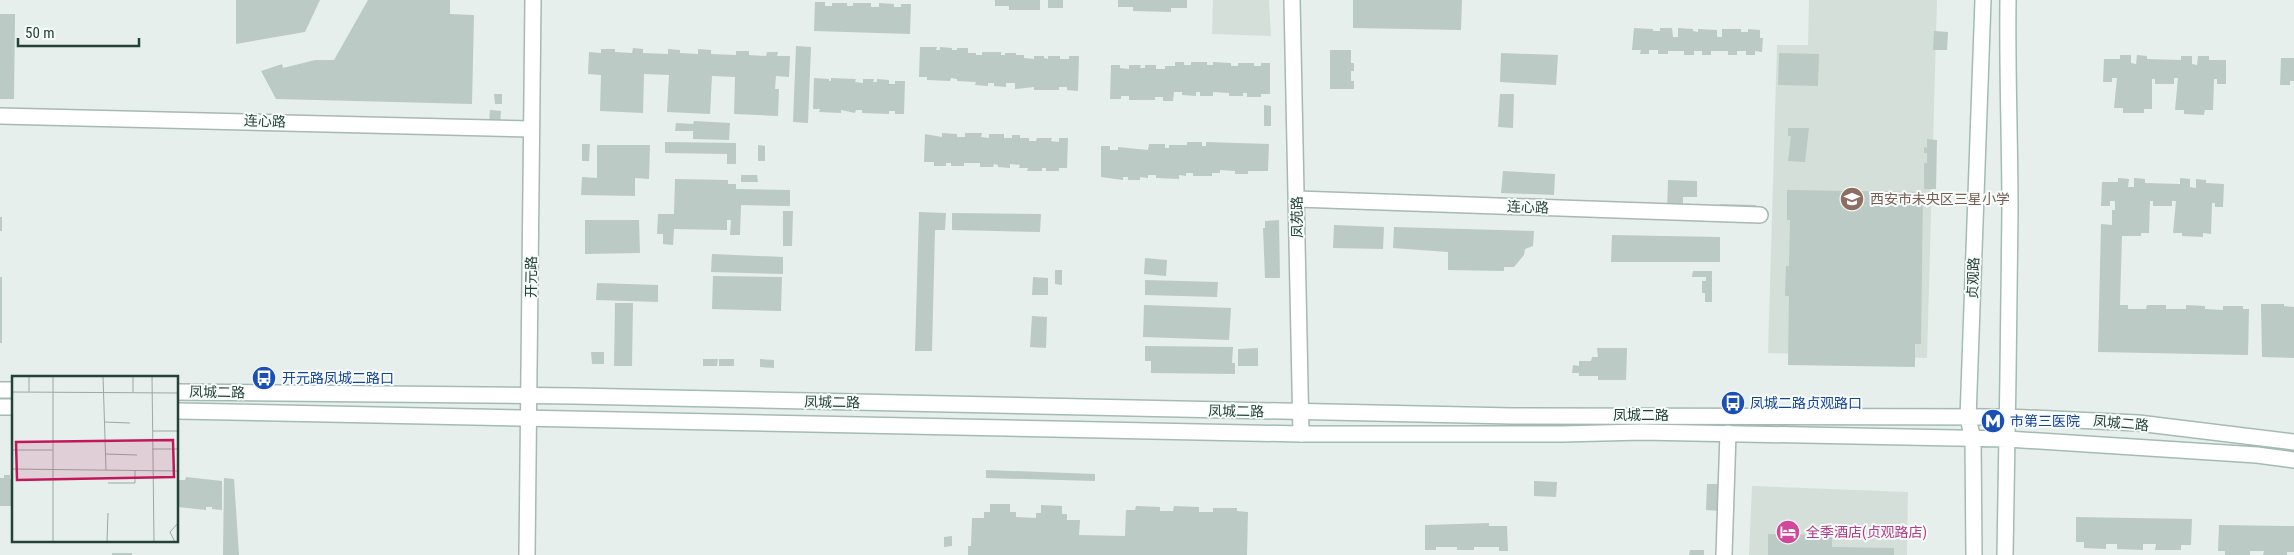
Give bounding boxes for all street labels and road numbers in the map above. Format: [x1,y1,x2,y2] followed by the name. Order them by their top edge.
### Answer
[244,112,286,130] street label: 连心路
[1289,196,1305,238] street label: 凤苑路
[1507,198,1549,216] street label: 连心路
[523,256,539,298] street label: 开元路
[1964,257,1982,299] street label: 贞观路
[189,384,245,400] street label: 凤城二路
[804,394,860,410] street label: 凤城二路
[1208,403,1264,419] street label: 凤城二路
[1613,407,1669,423] street label: 凤城二路
[2092,413,2150,433] street label: 凤城二路

